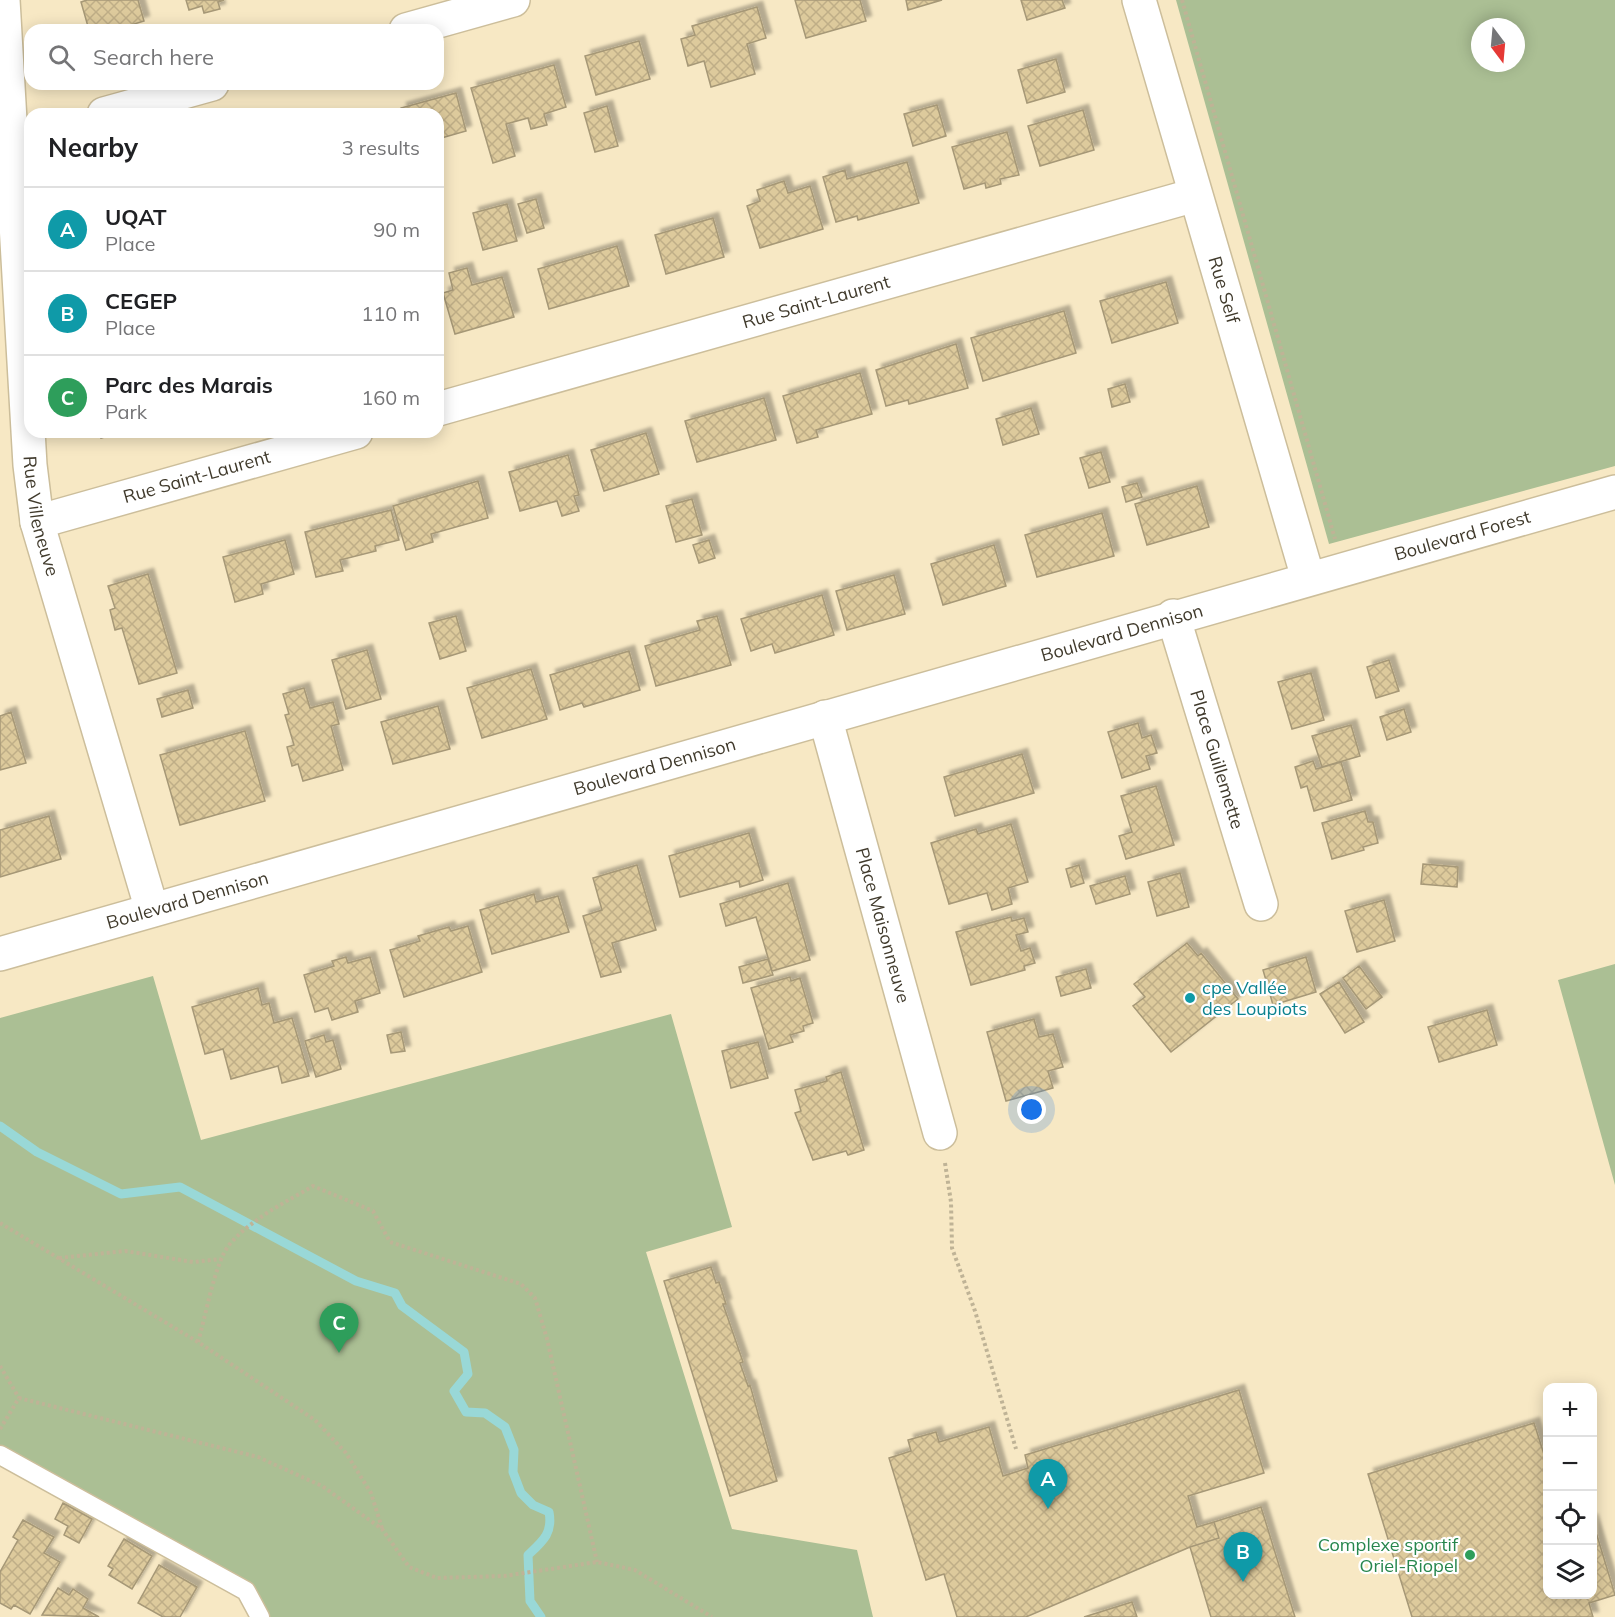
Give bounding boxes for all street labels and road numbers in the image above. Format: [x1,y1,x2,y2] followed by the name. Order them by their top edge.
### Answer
[1204,253,1245,327] street label: Rue Self
[740,270,892,333] street label: Rue Saint-Laurent
[120,445,273,508] street label: Rue Saint-Laurent
[18,455,64,579] street label: Rue Villeneuve
[1392,505,1533,566] street label: Boulevard Forest
[1038,598,1206,667] street label: Boulevard Dennison
[1185,687,1249,832] street label: Place Guillemette
[571,732,738,800] street label: Boulevard Dennison
[851,845,915,1005] street label: Place Maisonneuve
[104,866,271,934] street label: Boulevard Dennison

